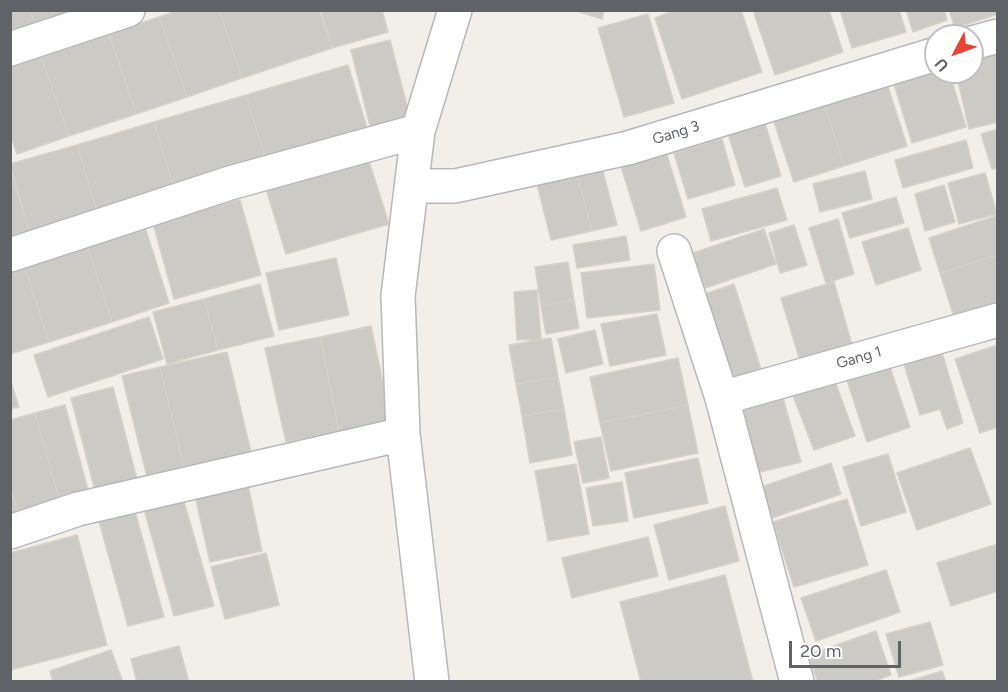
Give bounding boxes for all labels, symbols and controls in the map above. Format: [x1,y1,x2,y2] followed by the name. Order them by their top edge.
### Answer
[924,24,984,84] north arrow
[931,54,952,75] text: U
[650,117,702,149] street label: Gang 3
[834,343,884,373] street label: Gang 1
[792,629,904,667] scale bar
[800,640,841,662] text: 20 m

